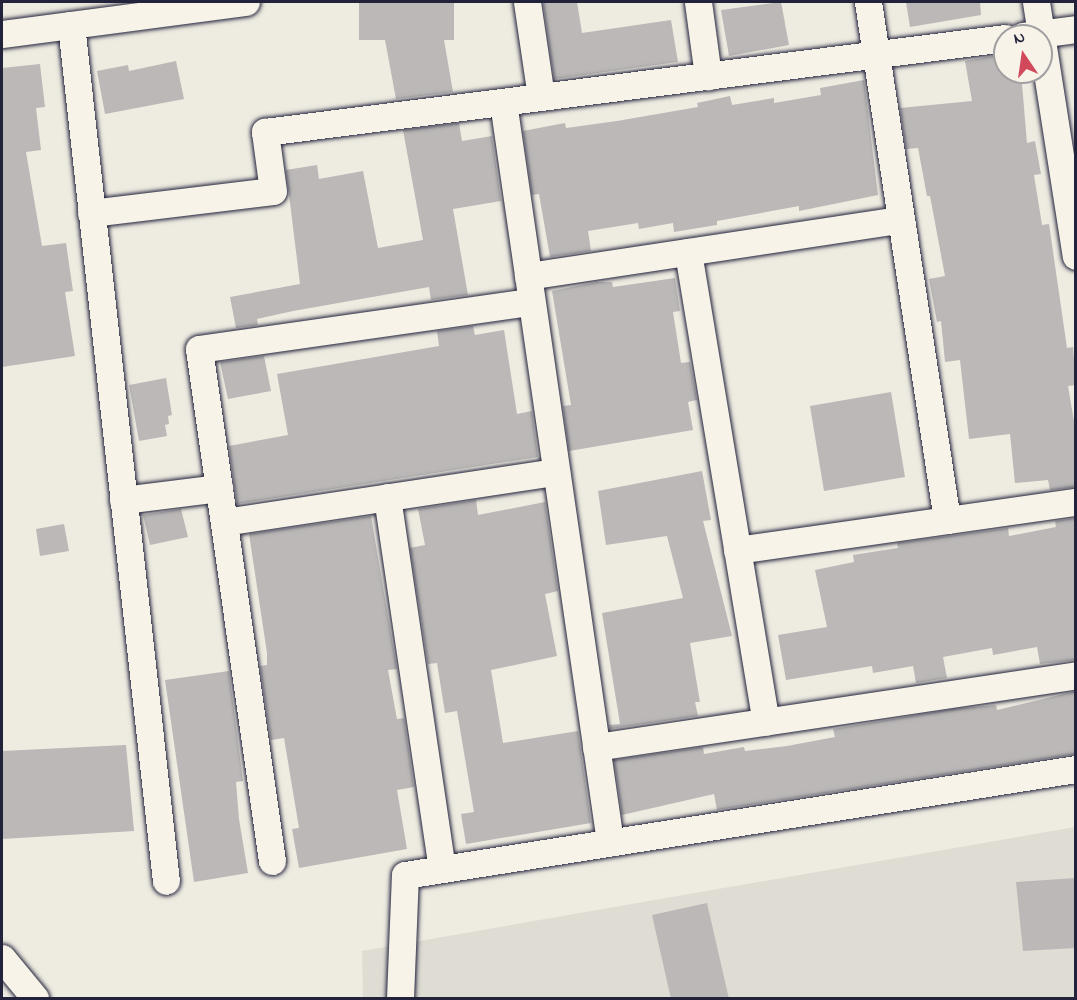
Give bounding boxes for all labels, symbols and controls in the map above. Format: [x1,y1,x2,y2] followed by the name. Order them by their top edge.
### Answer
[993,24,1053,84] north arrow
[1011,26,1027,51] text: N

